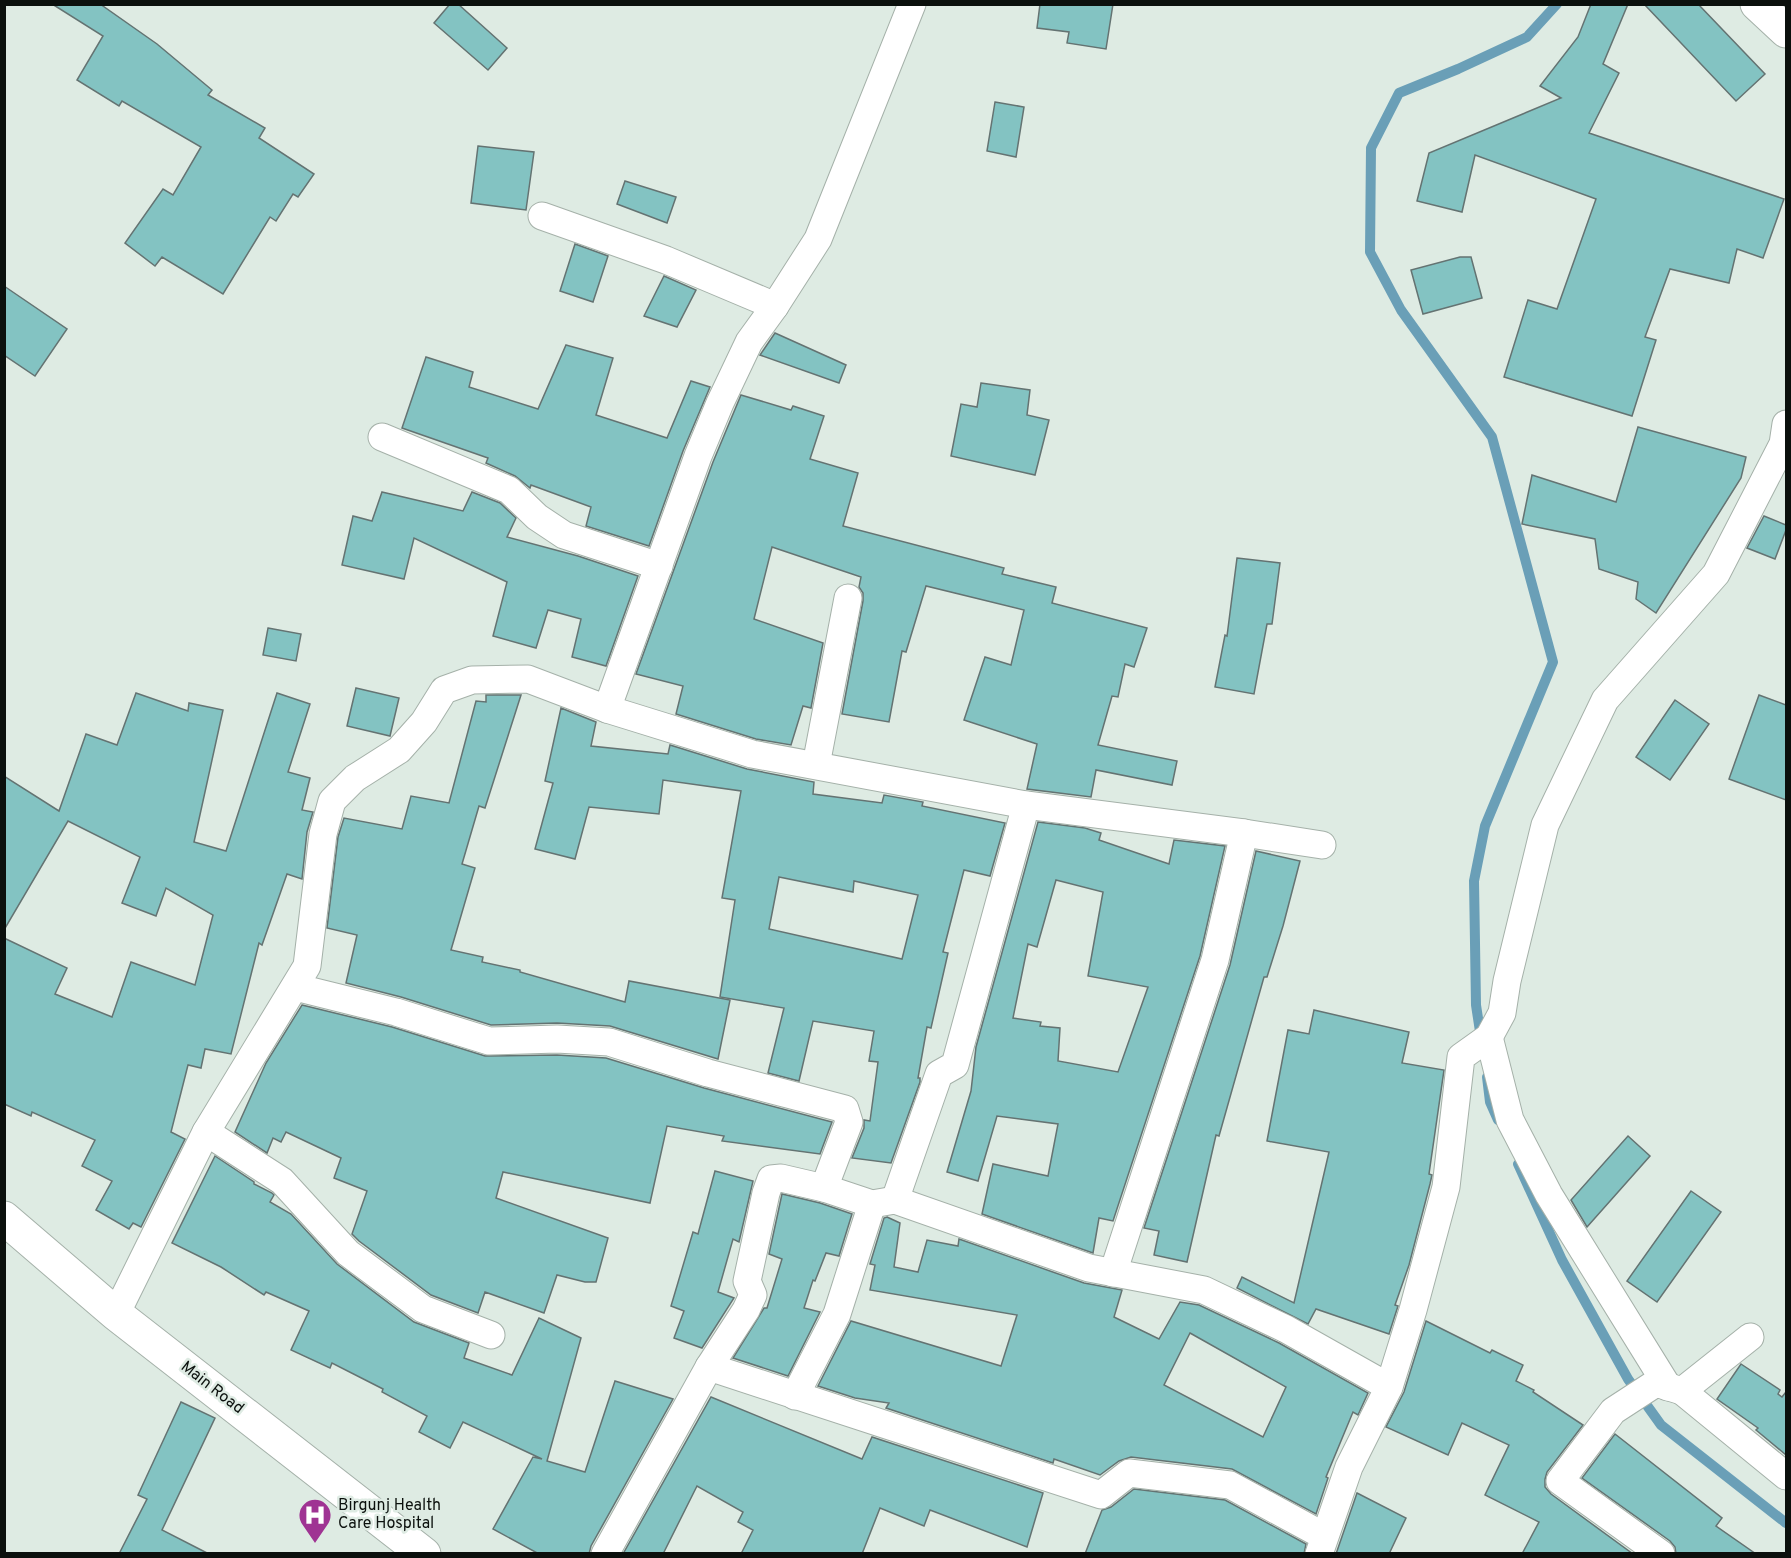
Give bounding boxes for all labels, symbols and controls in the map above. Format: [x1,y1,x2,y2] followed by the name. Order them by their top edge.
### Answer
[176,1357,248,1419] street label: Main Road
[338,1496,441,1534] place label: Birgunj Health Care Hospital
[297,1497,333,1544] hospital icon: Birgunj Health Care Hospital

